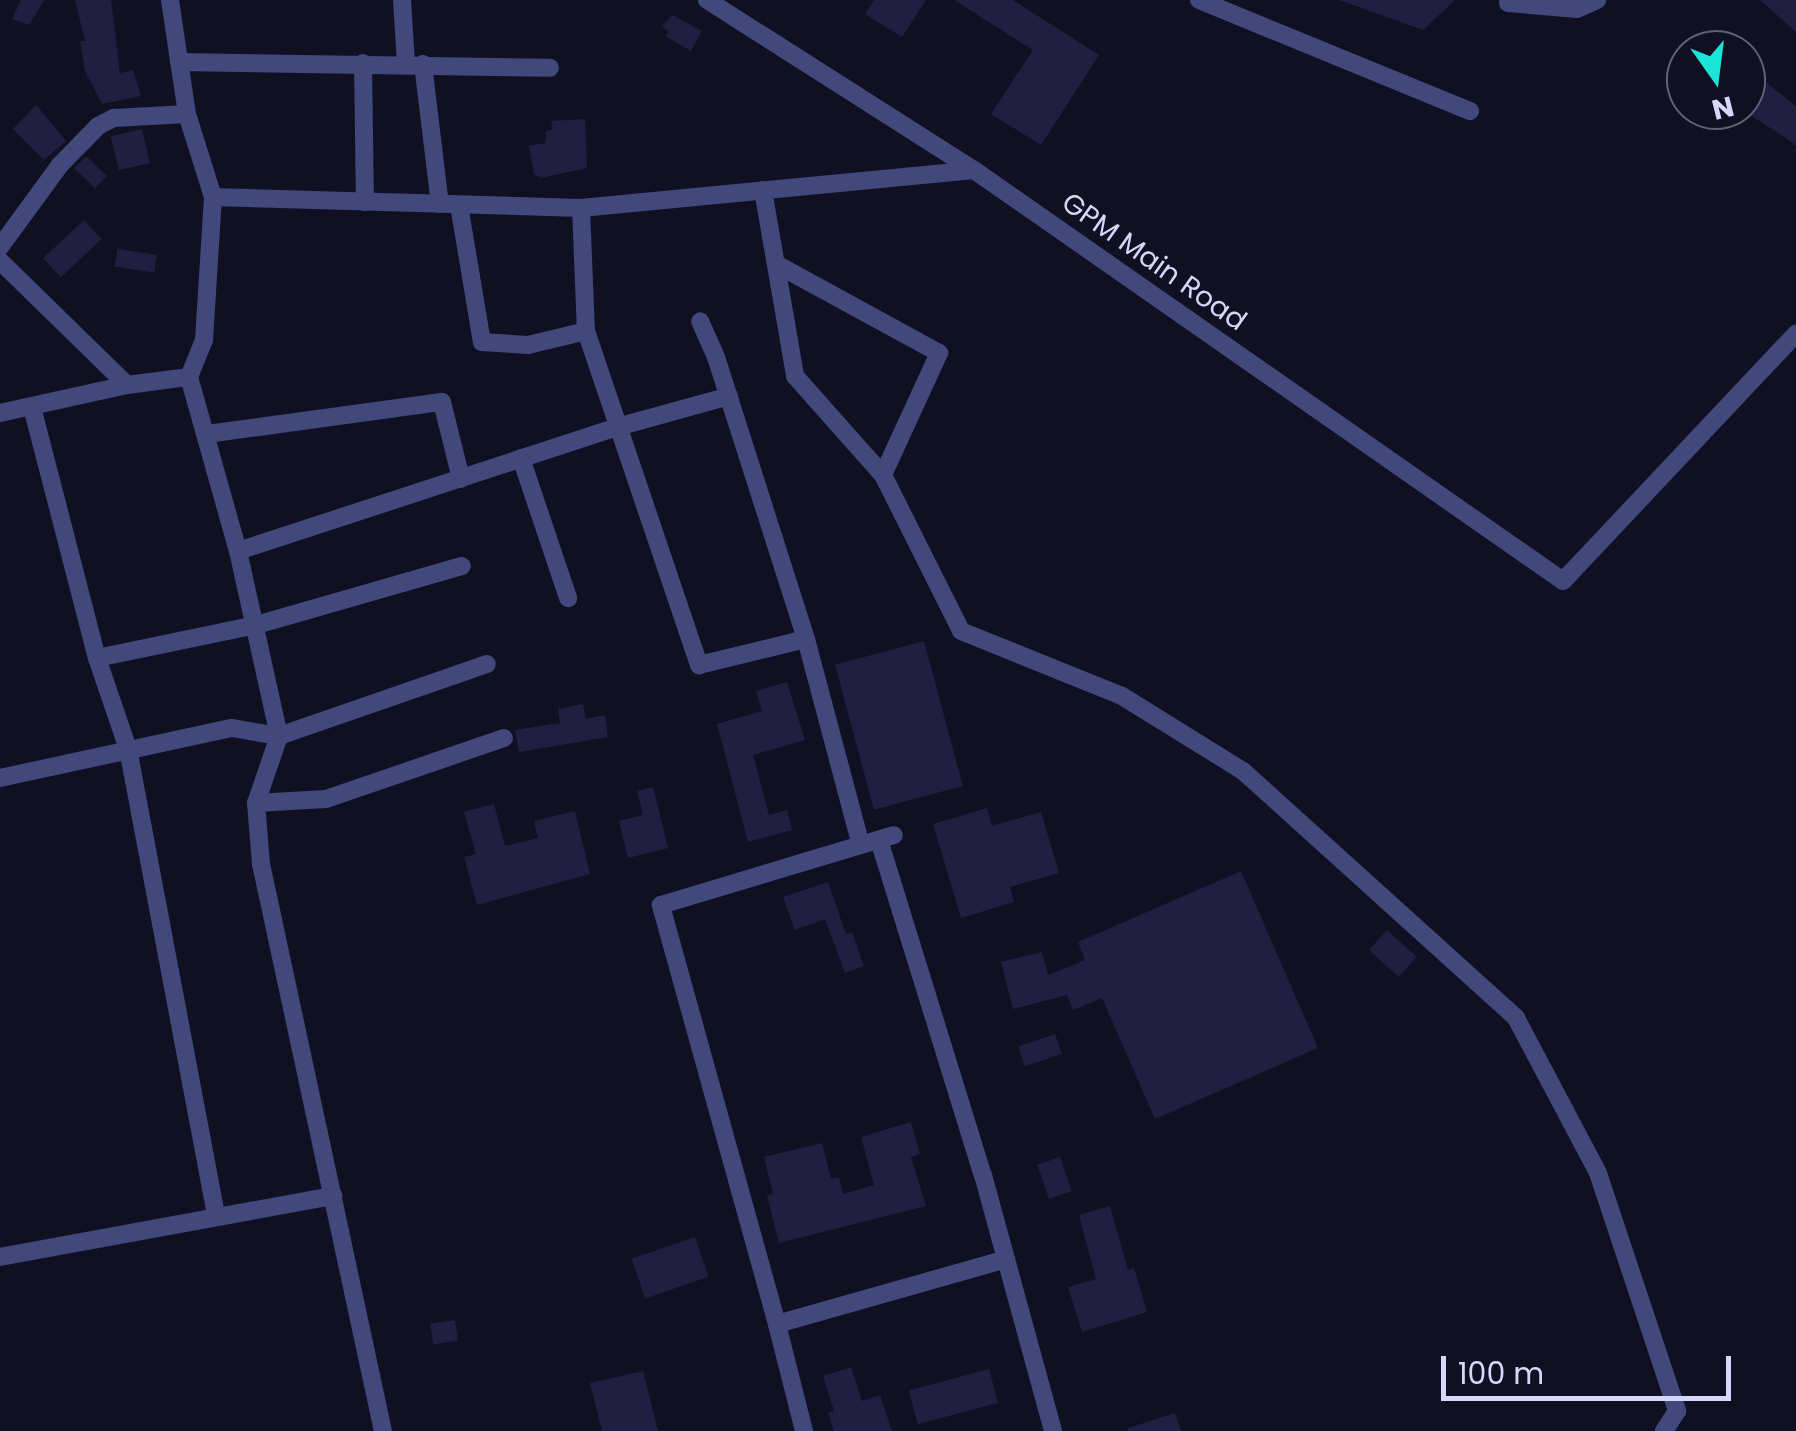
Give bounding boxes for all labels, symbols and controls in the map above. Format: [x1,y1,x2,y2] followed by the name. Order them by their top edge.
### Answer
[1666,30,1766,130] north arrow
[1708,86,1738,129] text: N
[1055,186,1253,338] street label: GPM Main Road
[1446,1336,1736,1398] scale bar
[1458,1352,1544,1395] text: 100 m

